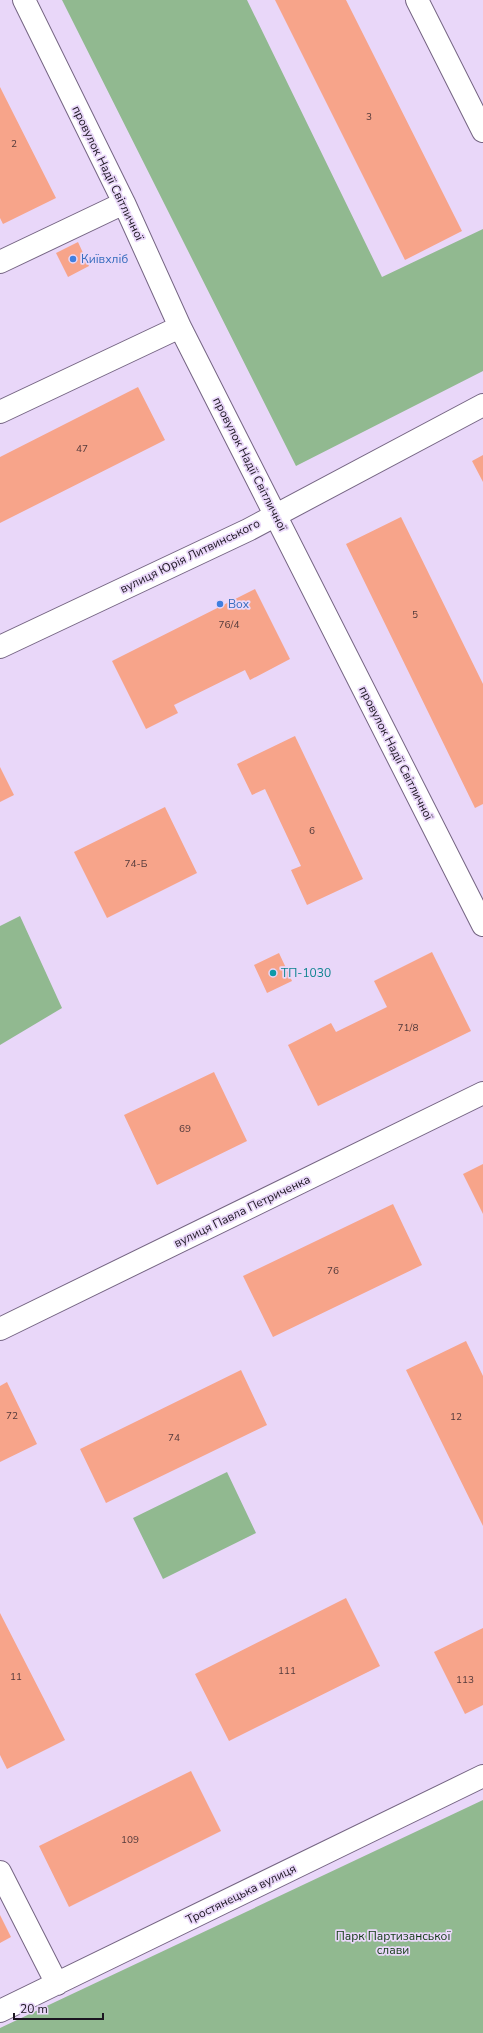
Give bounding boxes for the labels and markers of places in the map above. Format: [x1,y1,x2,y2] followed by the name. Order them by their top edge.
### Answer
[81,251,128,267] place label: Київхліб
[68,254,78,264] marker: Київхліб
[228,596,250,612] place label: Box
[215,599,225,609] marker: Box
[281,965,331,981] place label: ТП-1030
[268,968,278,978] marker: ТП-1030

